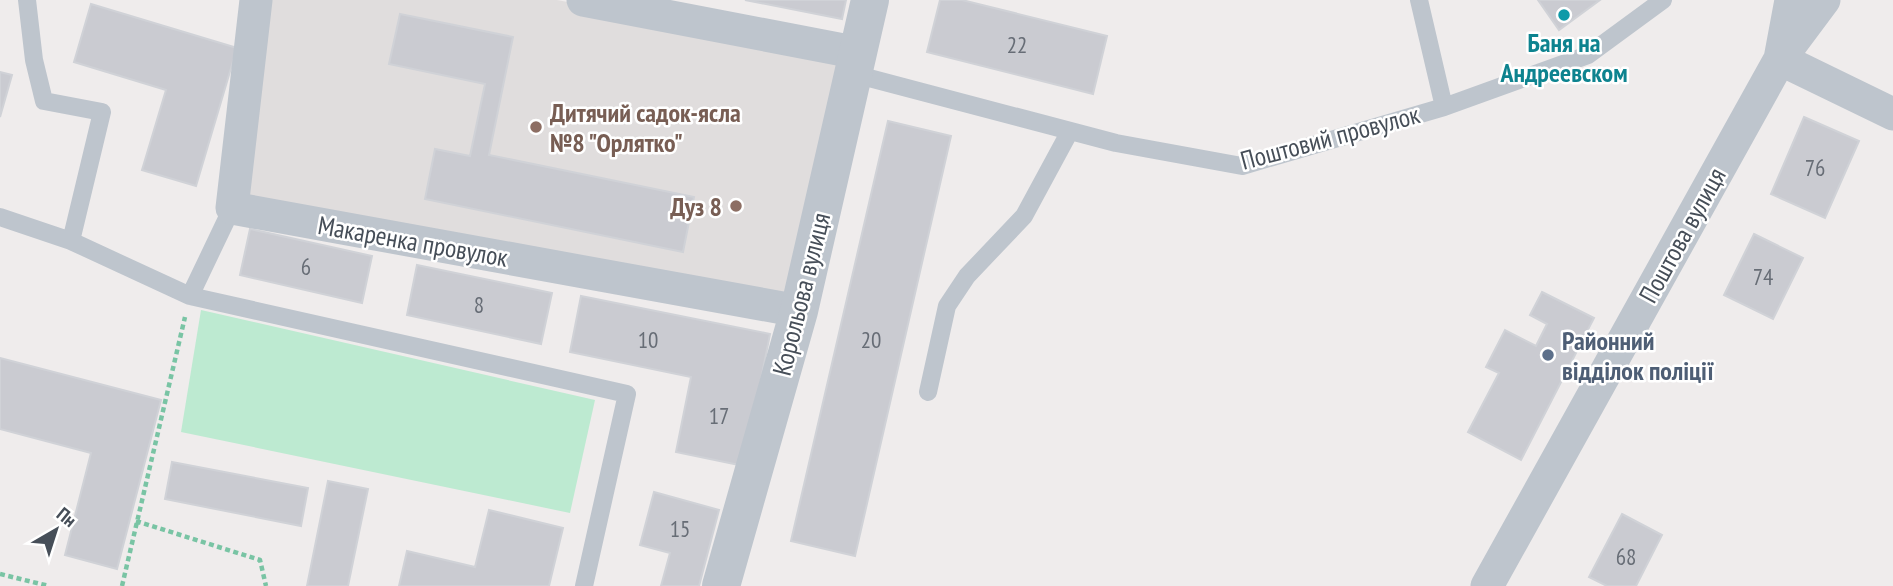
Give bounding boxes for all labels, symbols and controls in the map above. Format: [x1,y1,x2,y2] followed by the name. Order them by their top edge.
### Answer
[1556,7,1572,23] marker: Баня на Андреевском
[1499,26,1628,89] place label: Баня на Андреевском
[1007,30,1027,59] house number: 22
[550,96,741,159] place label: Дитячий садок-ясла №8 "Орлятко"
[1237,97,1423,177] street label: Поштовий провулок
[528,119,544,135] marker: Дитячий садок-ясла №8 "Орлятко"
[1805,153,1825,182] house number: 76
[1631,162,1733,308] street label: Поштова вулиця
[670,190,722,223] place label: Дуз 8
[728,198,744,214] marker: Дуз 8
[315,208,511,274] street label: Макаренка провулок
[765,209,837,379] street label: Корольова вулиця
[301,252,311,281] house number: 6
[1753,262,1773,291] house number: 74
[474,290,484,319] house number: 8
[1562,324,1714,387] place label: Районний відділок поліції
[638,325,658,354] house number: 10
[861,325,881,354] house number: 20
[1540,347,1556,363] marker: Районний відділок поліції
[709,401,729,430] house number: 17
[21,495,91,565] north arrow
[52,502,81,532] text: Пн
[670,514,690,543] house number: 15
[1616,542,1636,571] house number: 68

